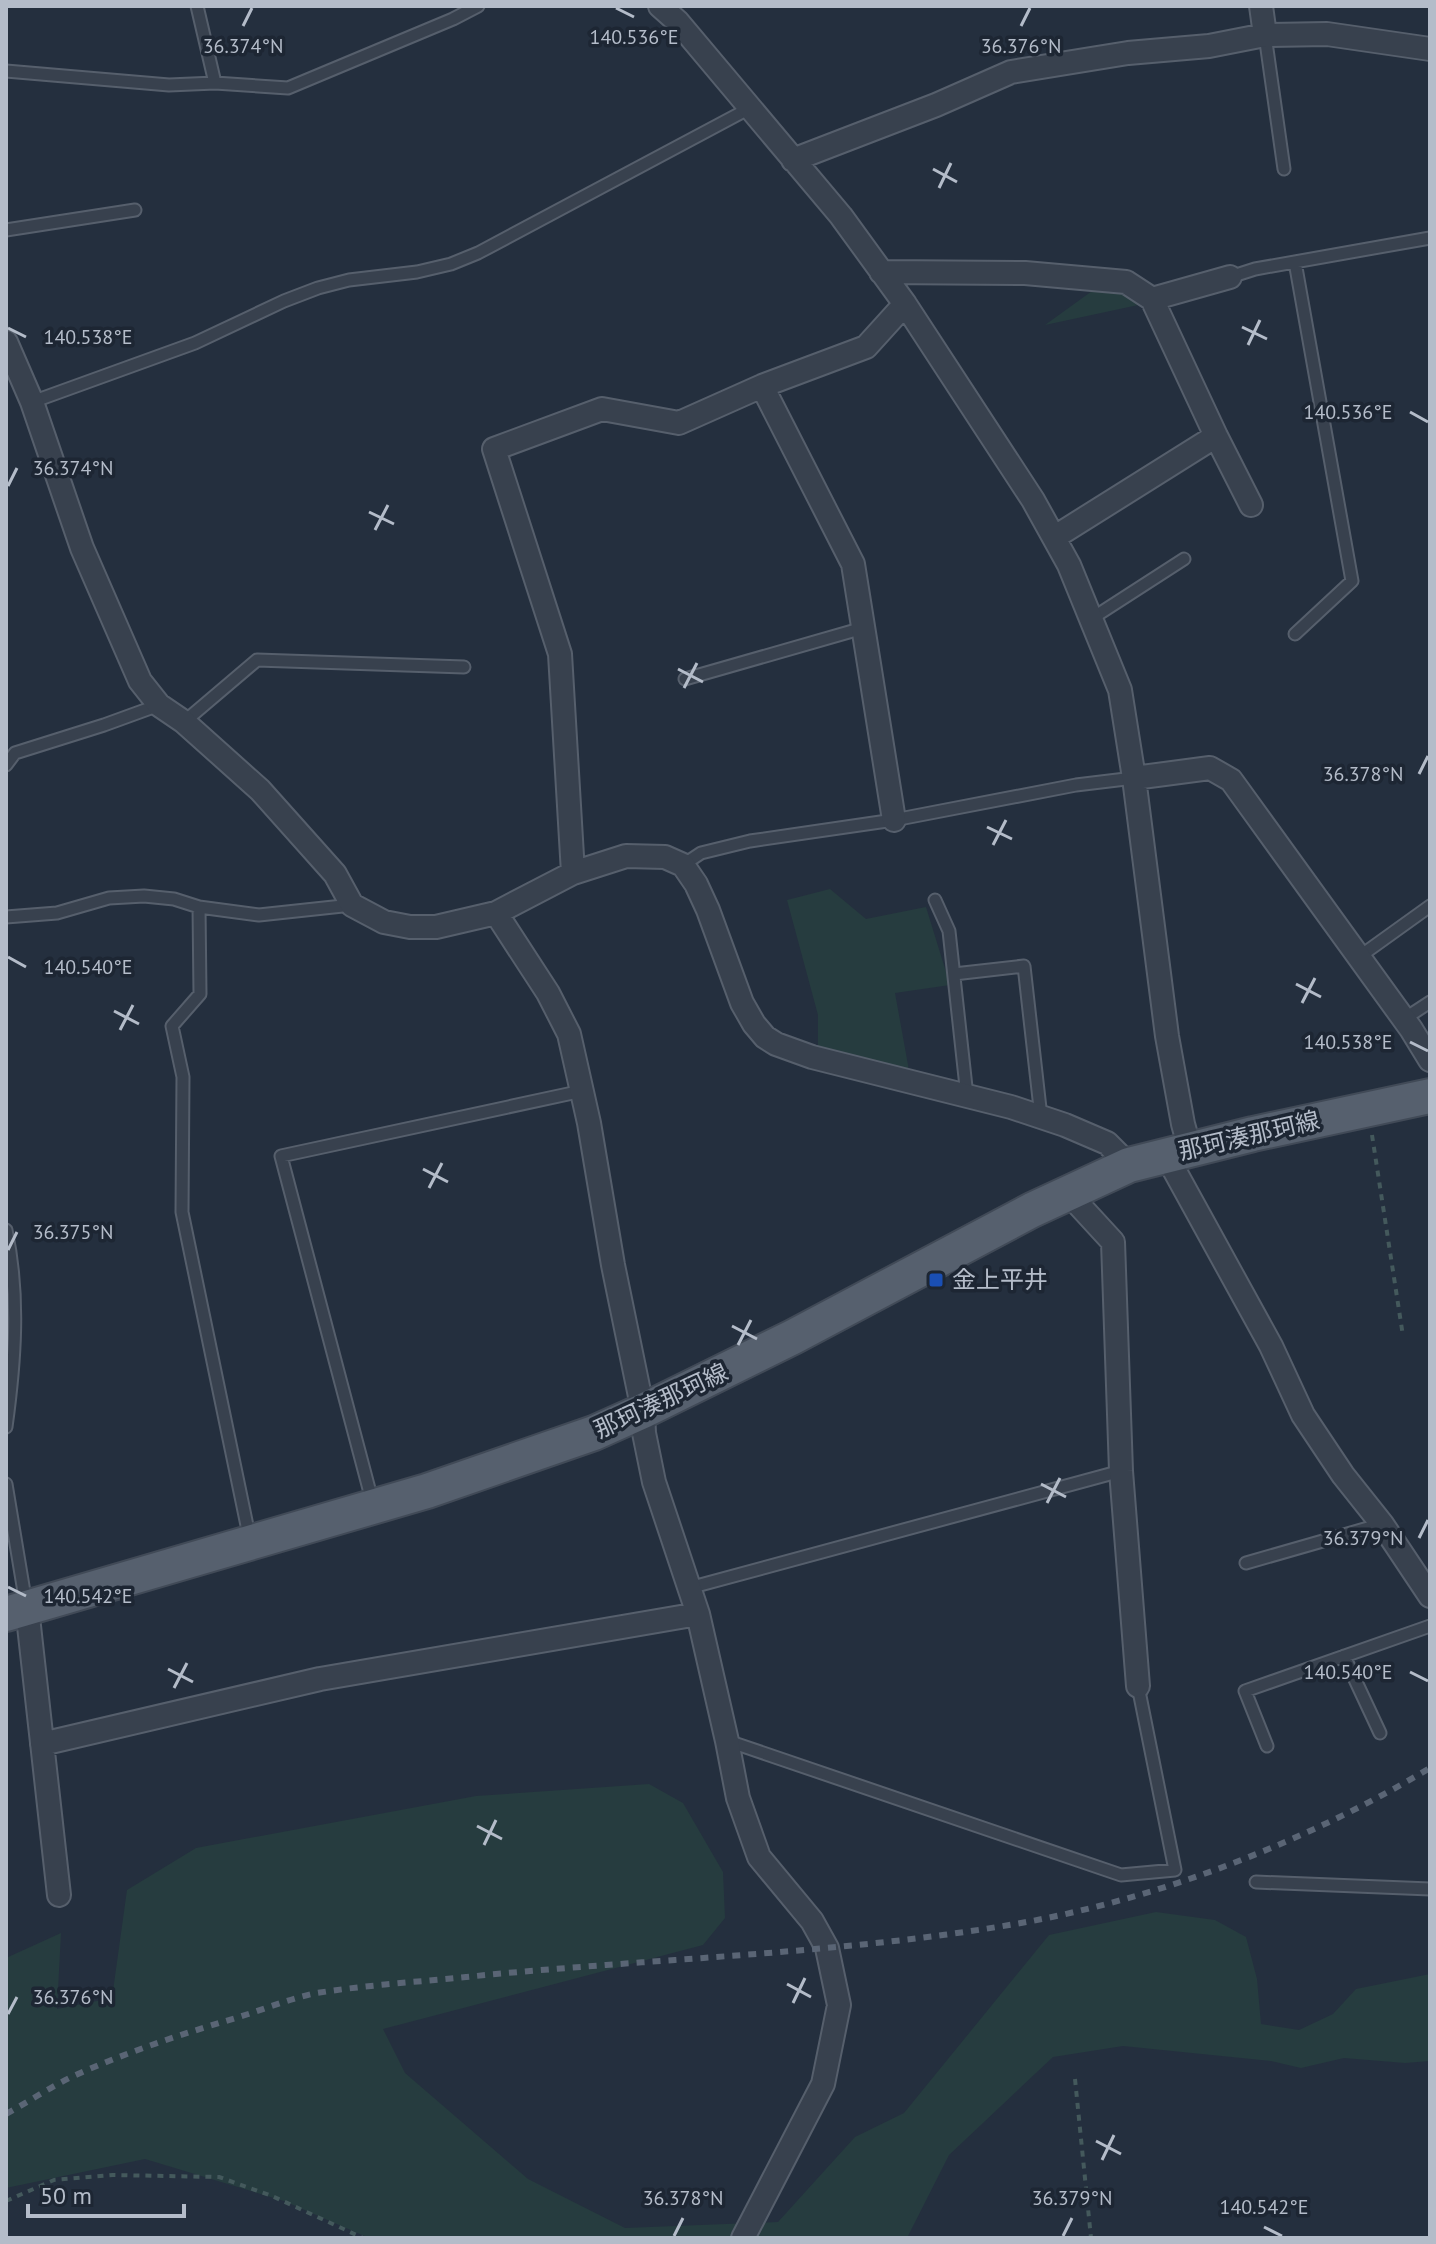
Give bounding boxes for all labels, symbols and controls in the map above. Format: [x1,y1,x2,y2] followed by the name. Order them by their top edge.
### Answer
[590,24,678,50] text: 140.536°E
[203,33,283,59] text: 36.374°N
[981,33,1061,59] text: 36.376°N
[44,324,132,350] text: 140.538°E
[1304,399,1392,425] text: 140.536°E
[33,455,113,481] text: 36.374°N
[1323,761,1403,787] text: 36.378°N
[44,954,132,980] text: 140.540°E
[1304,1029,1392,1055] text: 140.538°E
[1175,1104,1323,1167] street label: 那珂湊那珂線
[33,1219,113,1245] text: 36.375°N
[952,1264,1048,1295] place label: 金上平井
[927,1271,945,1289] marker: 金上平井
[589,1356,733,1445] street label: 那珂湊那珂線
[1323,1525,1403,1551] text: 36.379°N
[44,1583,132,1609] text: 140.542°E
[1304,1659,1392,1685] text: 140.540°E
[33,1984,113,2010] text: 36.376°N
[28,2168,184,2218] scale bar
[40,2180,92,2211] text: 50 m
[643,2185,723,2211] text: 36.378°N
[1032,2185,1112,2211] text: 36.379°N
[1220,2194,1308,2220] text: 140.542°E

